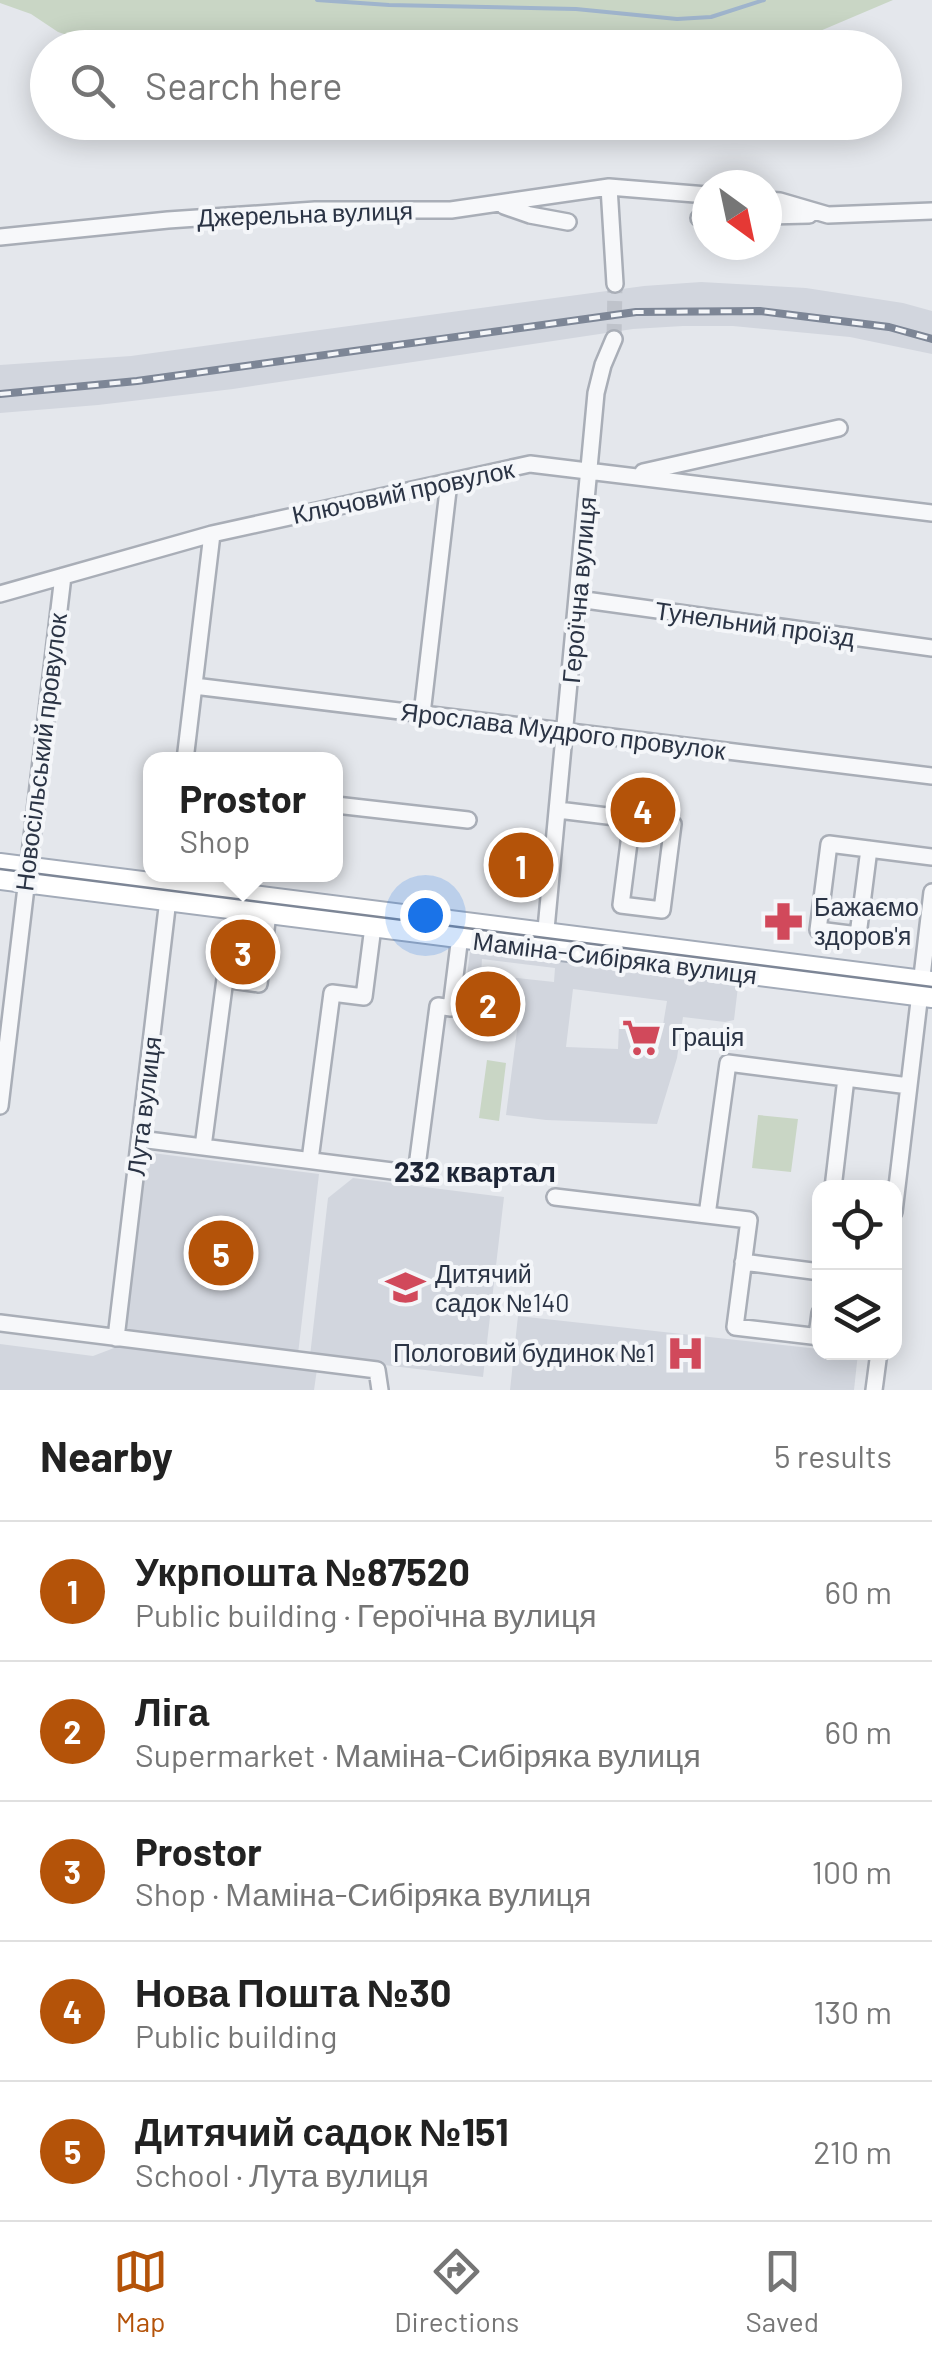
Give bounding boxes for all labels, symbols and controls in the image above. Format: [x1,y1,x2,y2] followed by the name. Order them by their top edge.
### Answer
[30,30,902,140] search box
[65,58,120,113] icon: search
[145,62,343,108] text: Search here
[692,170,782,260] north arrow
[197,194,413,232] street label: Джерельна вулиця
[289,453,518,529] street label: Ключовий провулок
[555,495,601,685] street label: Героїчна вулиця
[653,594,857,652] street label: Тунельний проїзд
[8,610,72,892] street label: Новосільський провулок
[399,695,728,765] street label: Ярослава Мудрого провулок
[143,752,343,882] popup
[610,772,676,848] pin: 4
[180,775,306,821] text: Prostor
[180,821,250,859] text: Shop
[488,828,554,902] pin: 1
[400,890,451,941] your location
[814,891,919,950] place label: Бажаємо здоров'я
[763,900,805,942] pharmacy icon: Бажаємо здоров'я
[210,914,276,990] pin: 3
[471,925,759,989] street label: Маміна-Сибіряка вулиця
[456,966,520,1042] pin: 2
[620,1016,662,1058] supermarket icon: Грація
[671,1021,744,1051] place label: Грація
[120,1034,166,1177] street label: Лута вулиця
[394,1154,556,1188] district label: 232 квартал
[812,1180,902,1360] map controls
[812,1180,902,1270] button: locate
[188,1216,254,1290] pin: 5
[435,1258,569,1317] place label: Дитячий садок №140
[384,1267,426,1309] school or university icon: Дитячий садок №140
[812,1270,902,1360] button: layers
[664,1332,706,1374] hospital icon: Пологовий будинок №1
[393,1337,655,1367] place label: Пологовий будинок №1
[40,1430,173,1480] text: Nearby
[774,1436,892,1474] text: 5 results
[135,1548,470,1594] text: Укрпошта №87520
[67,1572,78,1610] text: 1
[825,1572,892,1610] text: 60 m
[135,1595,597,1633] text: Public building · Героїчна вулиця
[135,1688,209,1734] text: Ліга
[64,1712,81,1750] text: 2
[825,1712,892,1750] text: 60 m
[135,1735,701,1773] text: Supermarket · Маміна-Сибіряка вулиця
[135,1828,262,1874] text: Prostor
[64,1852,81,1890] text: 3
[812,1852,892,1890] text: 100 m
[135,1874,591,1912] text: Shop · Маміна-Сибіряка вулиця
[135,1969,451,2015] text: Нова Пошта №30
[63,1992,82,2030] text: 4
[813,1992,892,2030] text: 130 m
[135,2016,337,2054] text: Public building
[135,2108,509,2154] text: Дитячий садок №151
[64,2132,81,2170] text: 5
[813,2132,892,2170] text: 210 m
[135,2155,429,2193] text: School · Лута вулиця
[113,2244,168,2338] tab: Map
[394,2244,519,2338] tab: Directions
[745,2244,819,2338] tab: Saved

